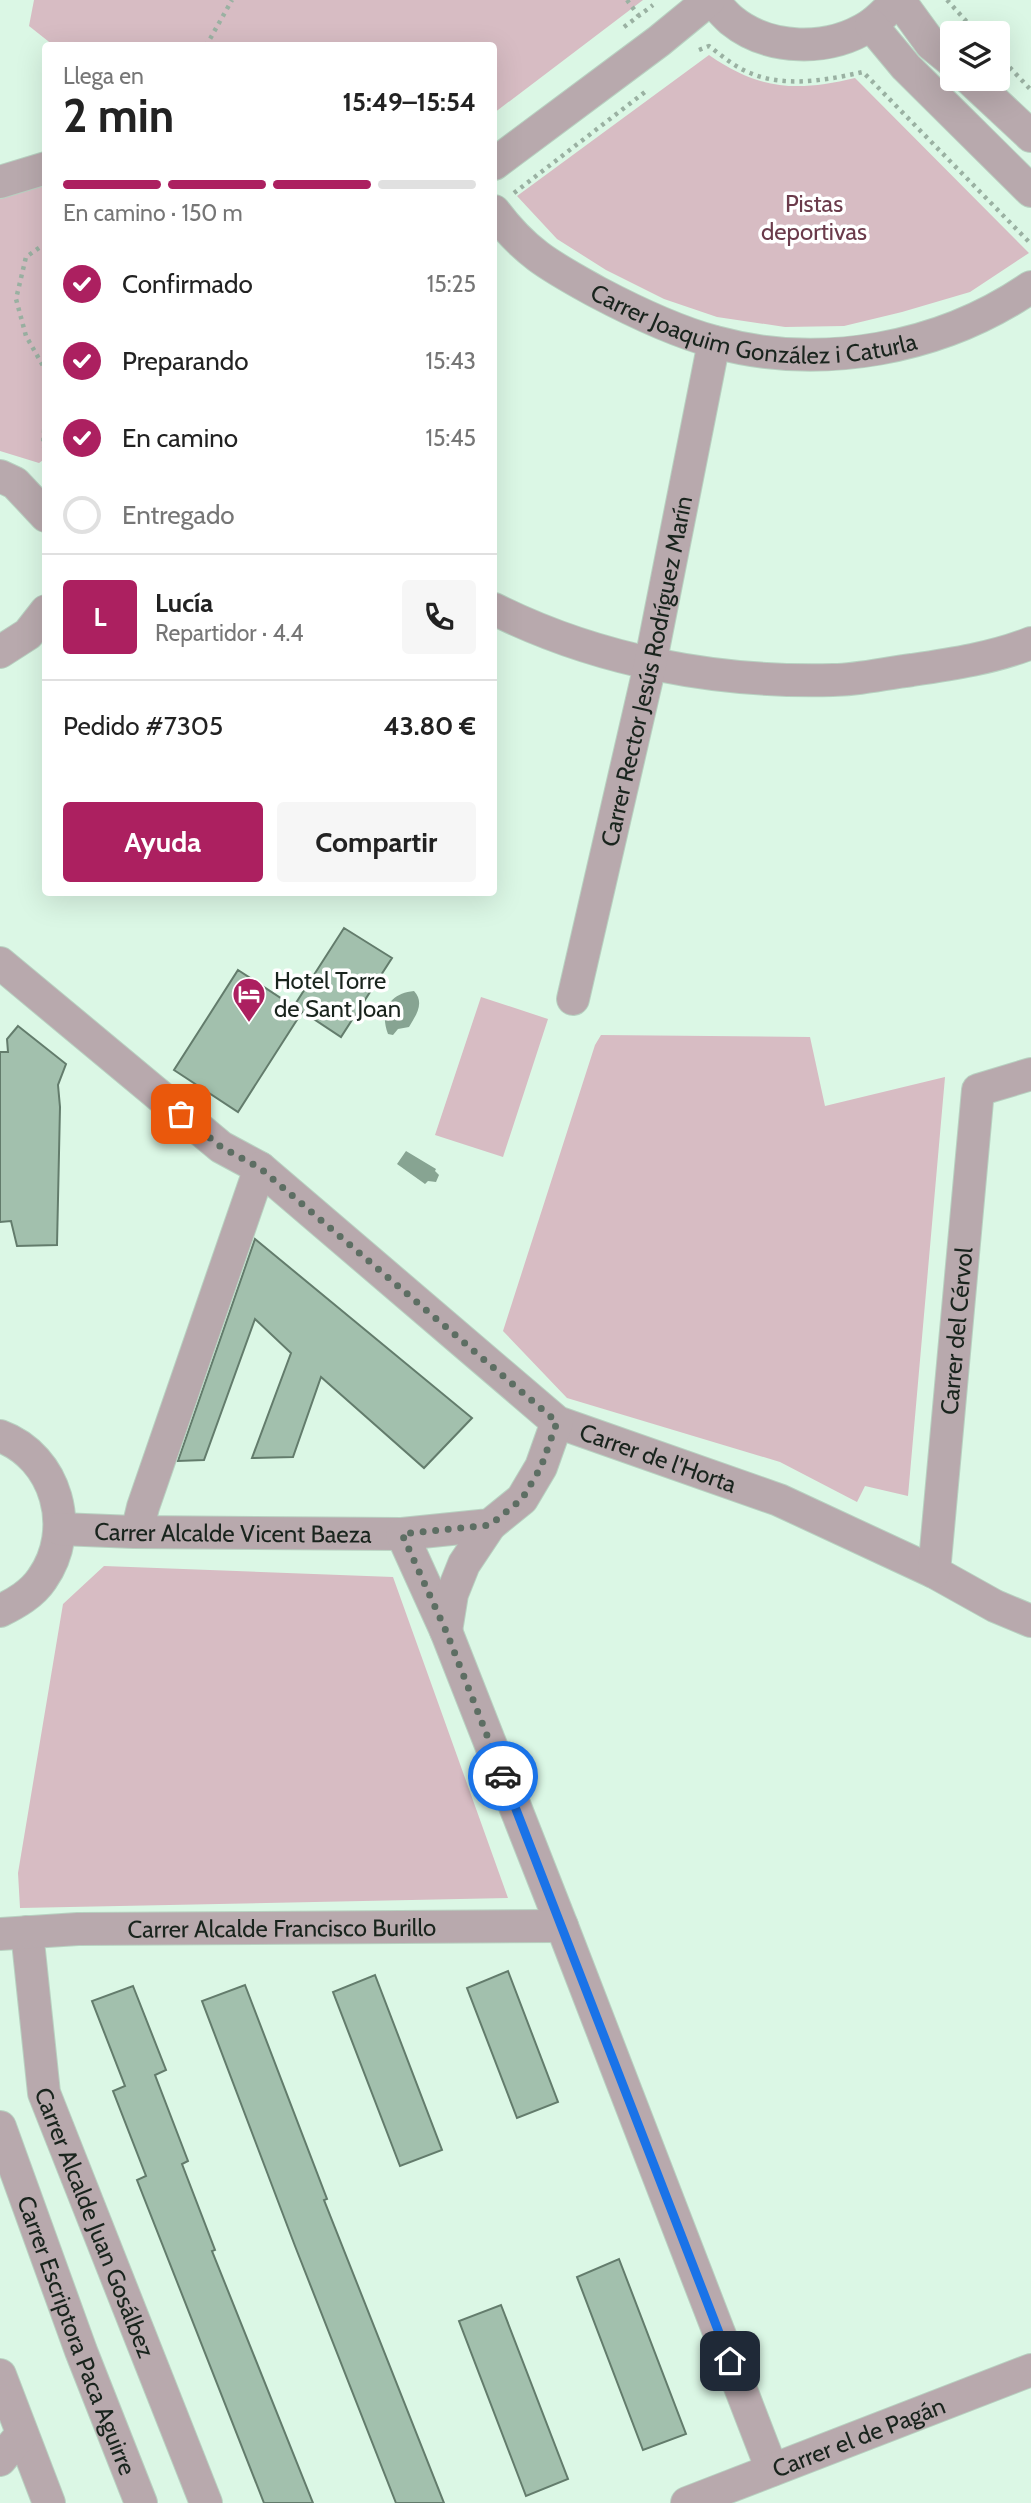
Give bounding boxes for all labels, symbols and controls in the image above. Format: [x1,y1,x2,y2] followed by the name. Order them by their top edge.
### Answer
[940,21,1010,91] map controls
[940,21,1010,91] button: layers
[63,62,144,90] text: Llega en
[342,86,476,118] text: 15:49–15:54
[63,88,174,144] text: 2 min
[761,189,867,246] park label: Pistas deportivas
[63,199,243,227] text: En camino · 150 m
[63,265,101,303] icon: check
[122,268,253,300] text: Confirmado
[427,270,476,298] text: 15:25
[586,277,920,369] street label: Carrer Joaquim González i Caturla
[63,342,101,380] icon: check
[122,345,249,377] text: Preparando
[426,347,476,375] text: 15:43
[63,419,101,457] icon: check
[122,422,238,454] text: En camino
[426,424,476,452] text: 15:45
[594,493,698,849] street label: Carrer Rector Jesús Rodríguez Marín
[122,499,235,531] text: Entregado
[402,580,476,654] button: phone
[155,587,213,619] text: Lucía
[93,601,107,633] text: L
[155,619,304,647] text: Repartidor · 4.4
[63,710,223,742] text: Pedido #7305
[383,710,476,742] text: 43.80 €
[63,802,263,882] button: Ayuda
[277,802,476,882] button: Compartir
[274,966,401,1023] place label: Hotel Torre de Sant Joan
[230,975,268,1024] hotel icon: Hotel Torre de Sant Joan
[151,1084,211,1144] pin
[162,1095,200,1133] icon: bag
[934,1246,978,1416] street label: Carrer del Cérvol
[576,1417,741,1499] street label: Carrer de l'Horta
[94,1516,372,1548] street label: Carrer Alcalde Vicent Baeza
[468,1741,538,1811] courier
[484,1757,522,1795] icon: car
[127,1912,436,1943] street label: Carrer Alcalde Francisco Burillo
[29,2083,161,2362] street label: Carrer Alcalde Juan Gosálbez
[12,2192,143,2479] street label: Carrer Escriptora Paca Aguirre
[700,2331,760,2391] pin
[711,2342,749,2380] icon: home
[768,2390,949,2483] street label: Carrer el de Pagán

